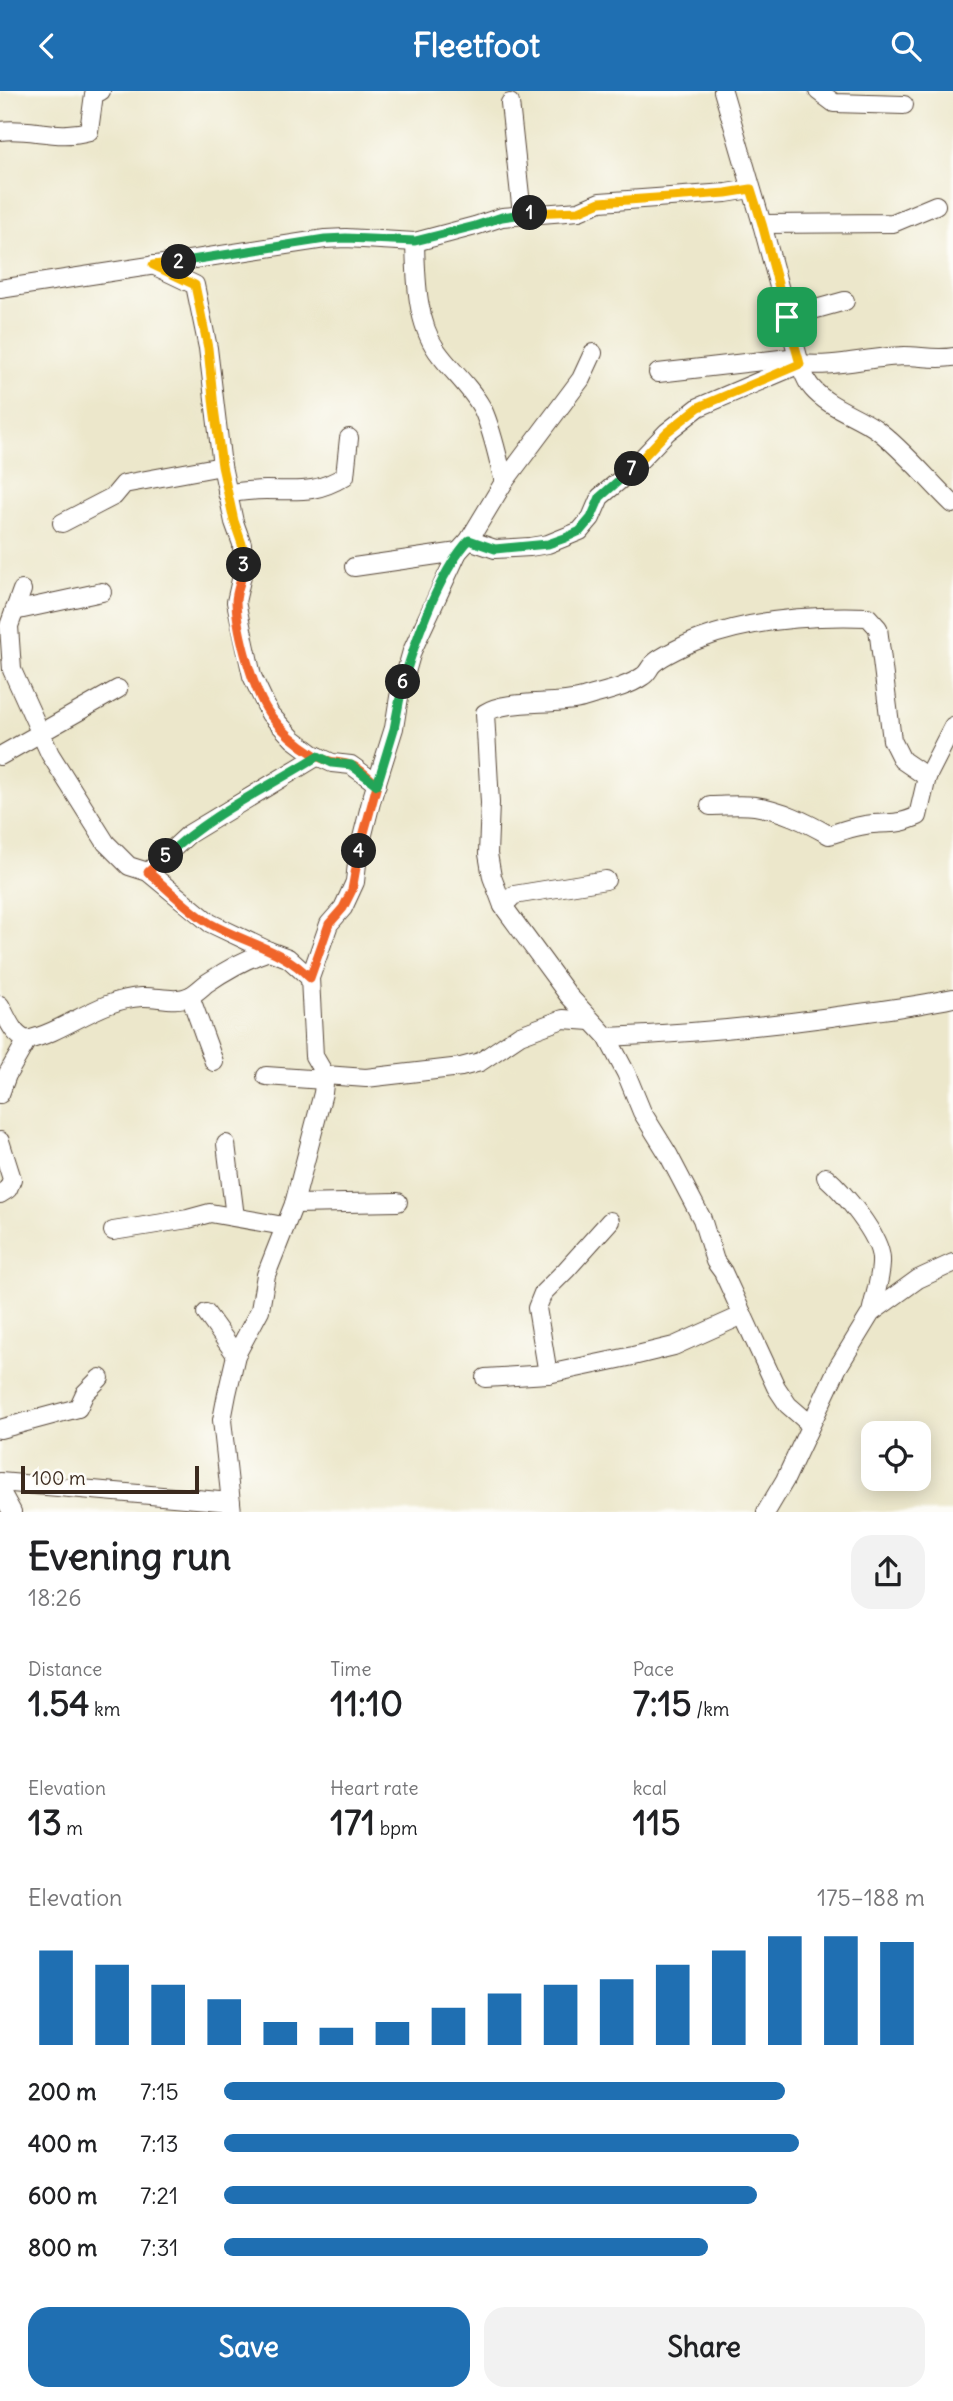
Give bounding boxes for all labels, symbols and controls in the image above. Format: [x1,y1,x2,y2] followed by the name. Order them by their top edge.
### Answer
[413,25,540,66] text: Fleetfoot
[28,27,66,65] icon: back
[887,27,925,65] icon: search
[512,195,548,231] pin: 1
[526,200,533,224] text: 1
[162,245,196,279] pin: 2
[173,249,184,273] text: 2
[757,287,817,347] pin
[768,298,806,336] icon: arrive
[614,451,650,487] pin: 7
[627,456,636,480] text: 7
[226,547,262,582] pin: 3
[238,552,249,576] text: 3
[386,665,420,699] pin: 6
[397,669,408,693] text: 6
[342,833,376,869] pin: 4
[353,838,364,862] text: 4
[148,839,184,873] pin: 5
[160,843,171,867] text: 5
[861,1421,931,1491] map controls
[861,1421,931,1491] button: locate
[21,1463,200,1495] scale bar
[32,1466,86,1490] text: 100 m
[28,1533,231,1580] text: Evening run
[851,1535,925,1609] button: share
[28,1583,81,1612] text: 18:26
[28,1657,102,1681] text: Distance
[330,1657,371,1681] text: Time
[633,1657,674,1681] text: Pace
[28,1681,90,1725] text: 1.54
[330,1681,403,1725] text: 11:10
[633,1681,692,1725] text: 7:15
[90,1697,120,1721] text: km
[692,1697,730,1721] text: /km
[28,1776,106,1800] text: Elevation
[330,1776,418,1800] text: Heart rate
[633,1776,667,1800] text: kcal
[28,1800,62,1844] text: 13
[330,1800,375,1844] text: 171
[633,1800,681,1844] text: 115
[62,1816,83,1840] text: m
[375,1816,418,1840] text: bpm
[28,1883,122,1912] text: Elevation
[817,1883,925,1912] text: 175–188 m
[28,2077,97,2106] text: 200 m
[140,2077,179,2106] text: 7:15
[28,2129,97,2158] text: 400 m
[140,2129,179,2158] text: 7:13
[28,2181,97,2210] text: 600 m
[140,2181,178,2210] text: 7:21
[28,2233,97,2262] text: 800 m
[140,2233,178,2262] text: 7:31
[28,2307,470,2387] button: Save
[484,2307,925,2387] button: Share

